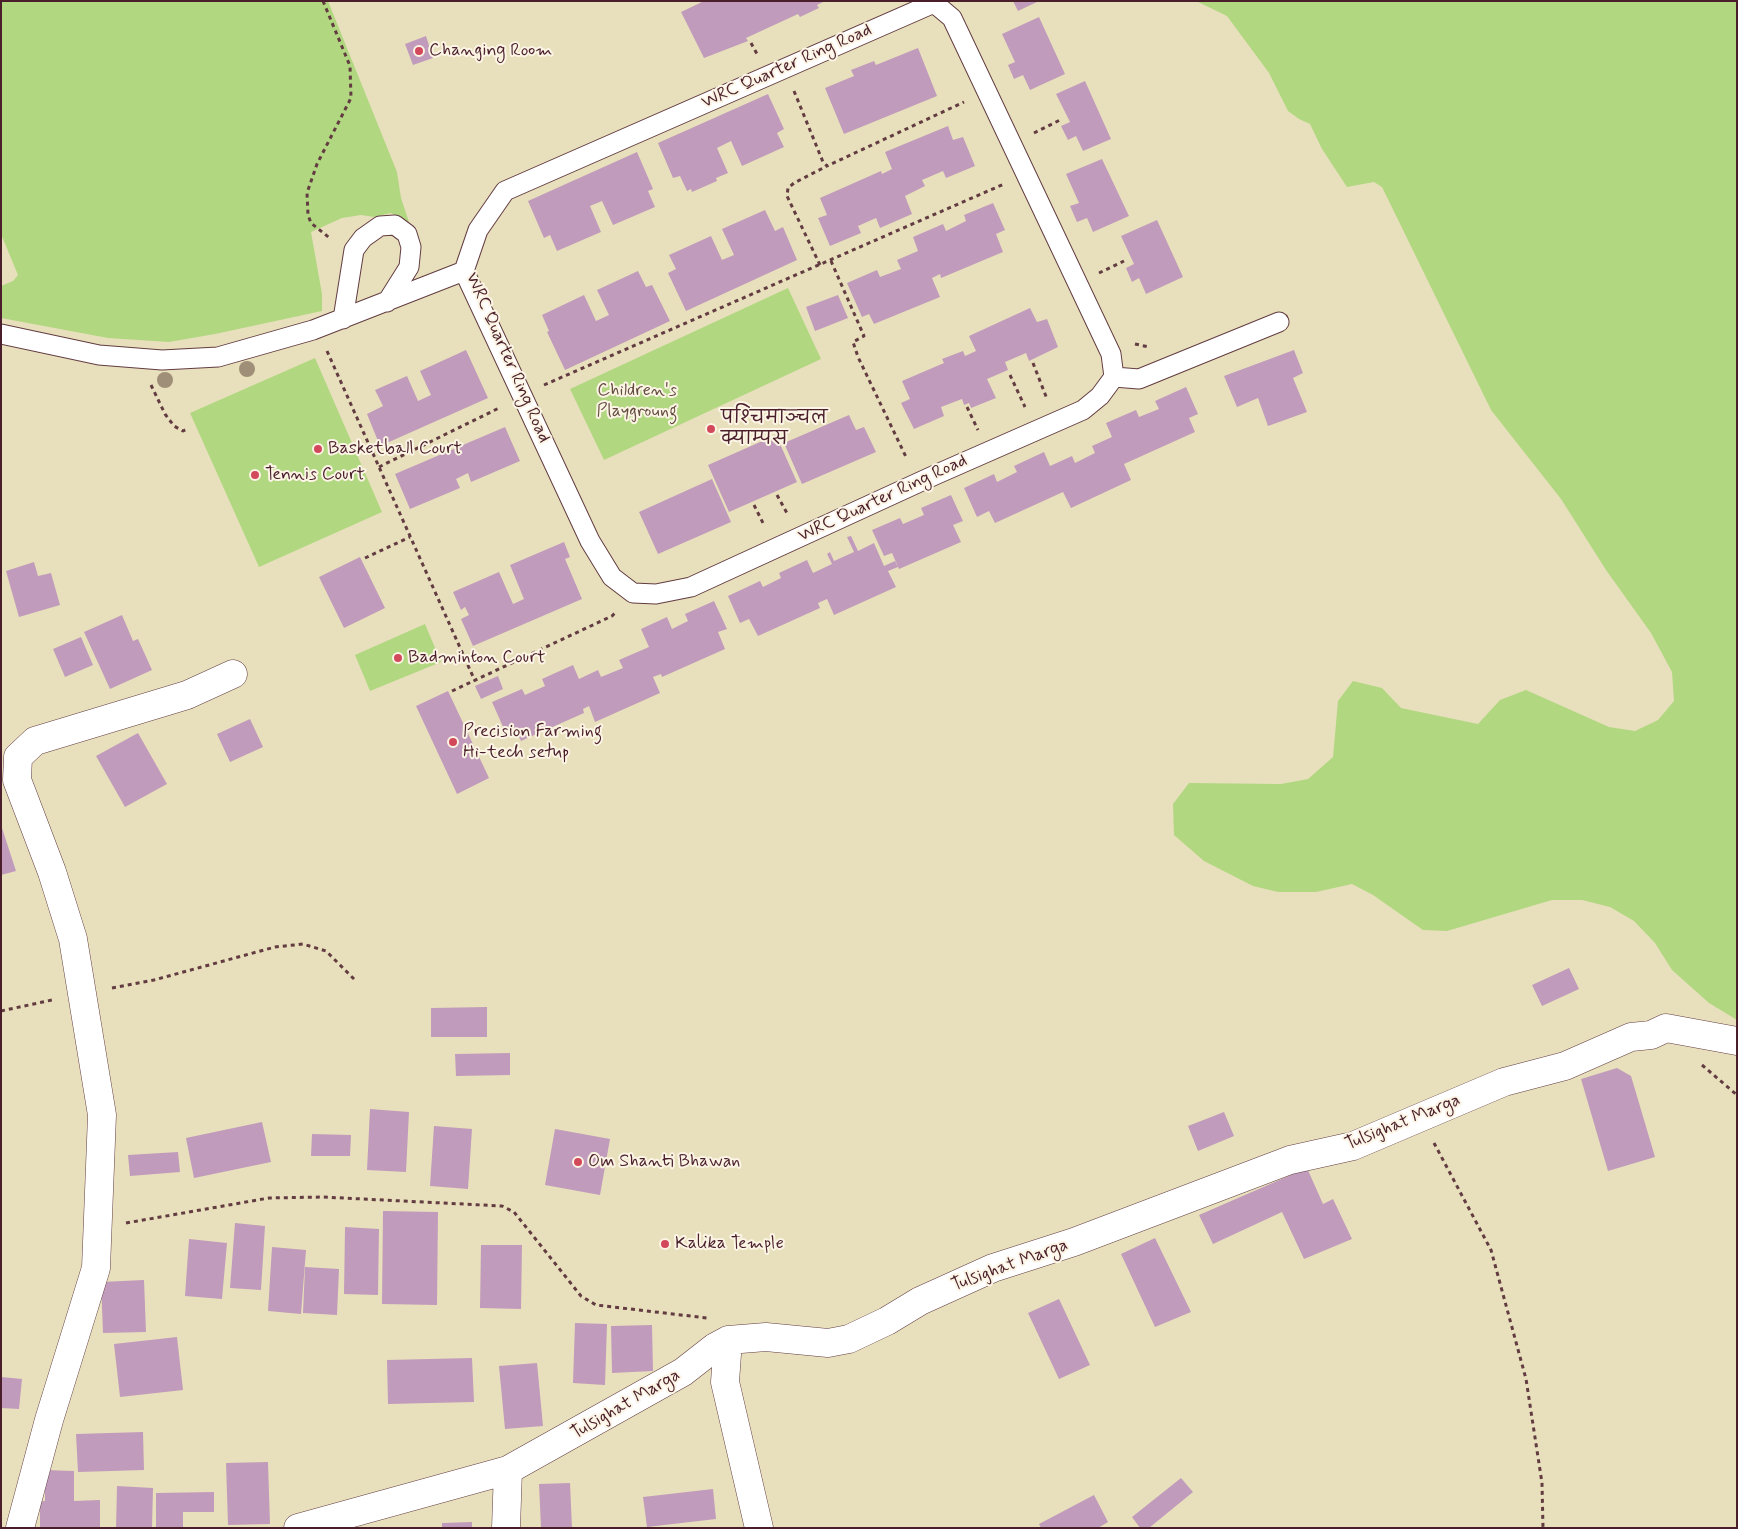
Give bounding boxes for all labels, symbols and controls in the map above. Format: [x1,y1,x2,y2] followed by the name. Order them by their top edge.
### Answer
[699,20,875,114] street label: WRC Quarter Ring Road
[429,40,553,62] place label: Changing Room
[413,45,425,57] marker: Changing Room
[460,270,554,446] street label: WRC Quarter Ring Road
[597,380,677,422] park label: Children's Playgroung
[721,408,828,450] place label: पश्‍चिमाञ्‍चल क्याम्पस
[705,423,717,435] marker: पश्‍चिमाञ्‍चल क्याम्पस
[328,438,462,460] place label: Basketball Court
[312,443,324,455] marker: Basketball Court
[795,450,971,548] street label: WRC Quarter Ring Road
[265,464,365,486] place label: Tennis Court
[249,469,261,481] marker: Tennis Court
[408,647,545,669] place label: Badminton Court
[392,652,404,664] marker: Badminton Court
[463,721,602,764] place label: Precision Farming Hi-tech setup
[447,736,459,748] marker: Precision Farming Hi-tech setup
[1342,1090,1464,1156] street label: Tulsighat Marga
[588,1151,740,1173] place label: Om Shanti Bhawan
[572,1156,584,1168] marker: Om Shanti Bhawan
[675,1233,784,1255] place label: Kalika Temple
[949,1235,1071,1297] street label: Tulsighat Marga
[659,1238,671,1250] marker: Kalika Temple
[568,1365,684,1445] street label: Tulsighat Marga

